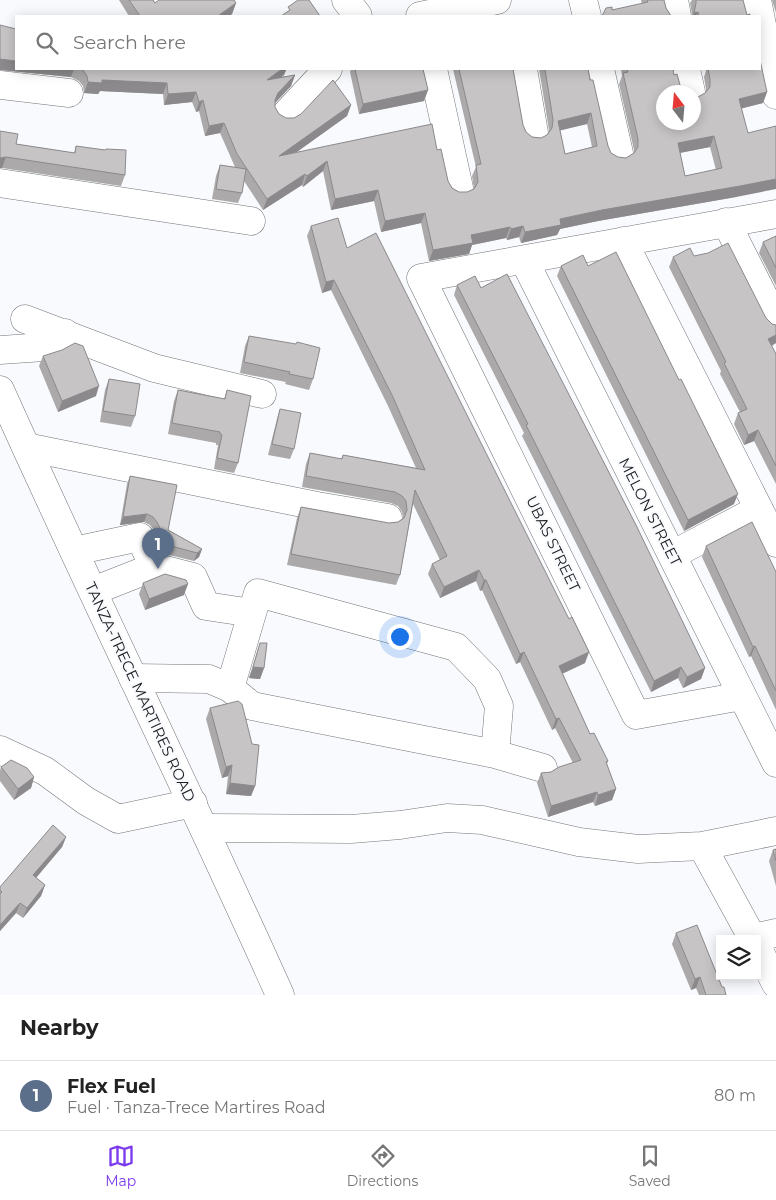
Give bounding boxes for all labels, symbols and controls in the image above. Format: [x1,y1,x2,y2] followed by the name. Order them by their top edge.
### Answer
[15,15,761,70] search box
[33,29,61,57] icon: search
[73,31,186,54] text: Search here
[656,85,701,130] north arrow
[615,454,686,569] street label: MELON STREET
[522,493,585,595] street label: UBAS STREET
[142,528,174,569] pin: 1
[81,579,200,805] street label: TANZA-TRECE MARTIRES ROAD
[387,624,413,650] your location
[716,935,761,980] map controls
[716,935,761,980] button: layers
[20,1015,99,1040] text: Nearby
[67,1075,156,1098] text: Flex Fuel
[33,1086,39,1105] text: 1
[714,1086,756,1105] text: 80 m
[67,1098,326,1117] text: Fuel · Tanza-Trece Martires Road
[105,1142,136,1190] tab: Map
[347,1142,418,1190] tab: Directions
[629,1142,671,1190] tab: Saved

